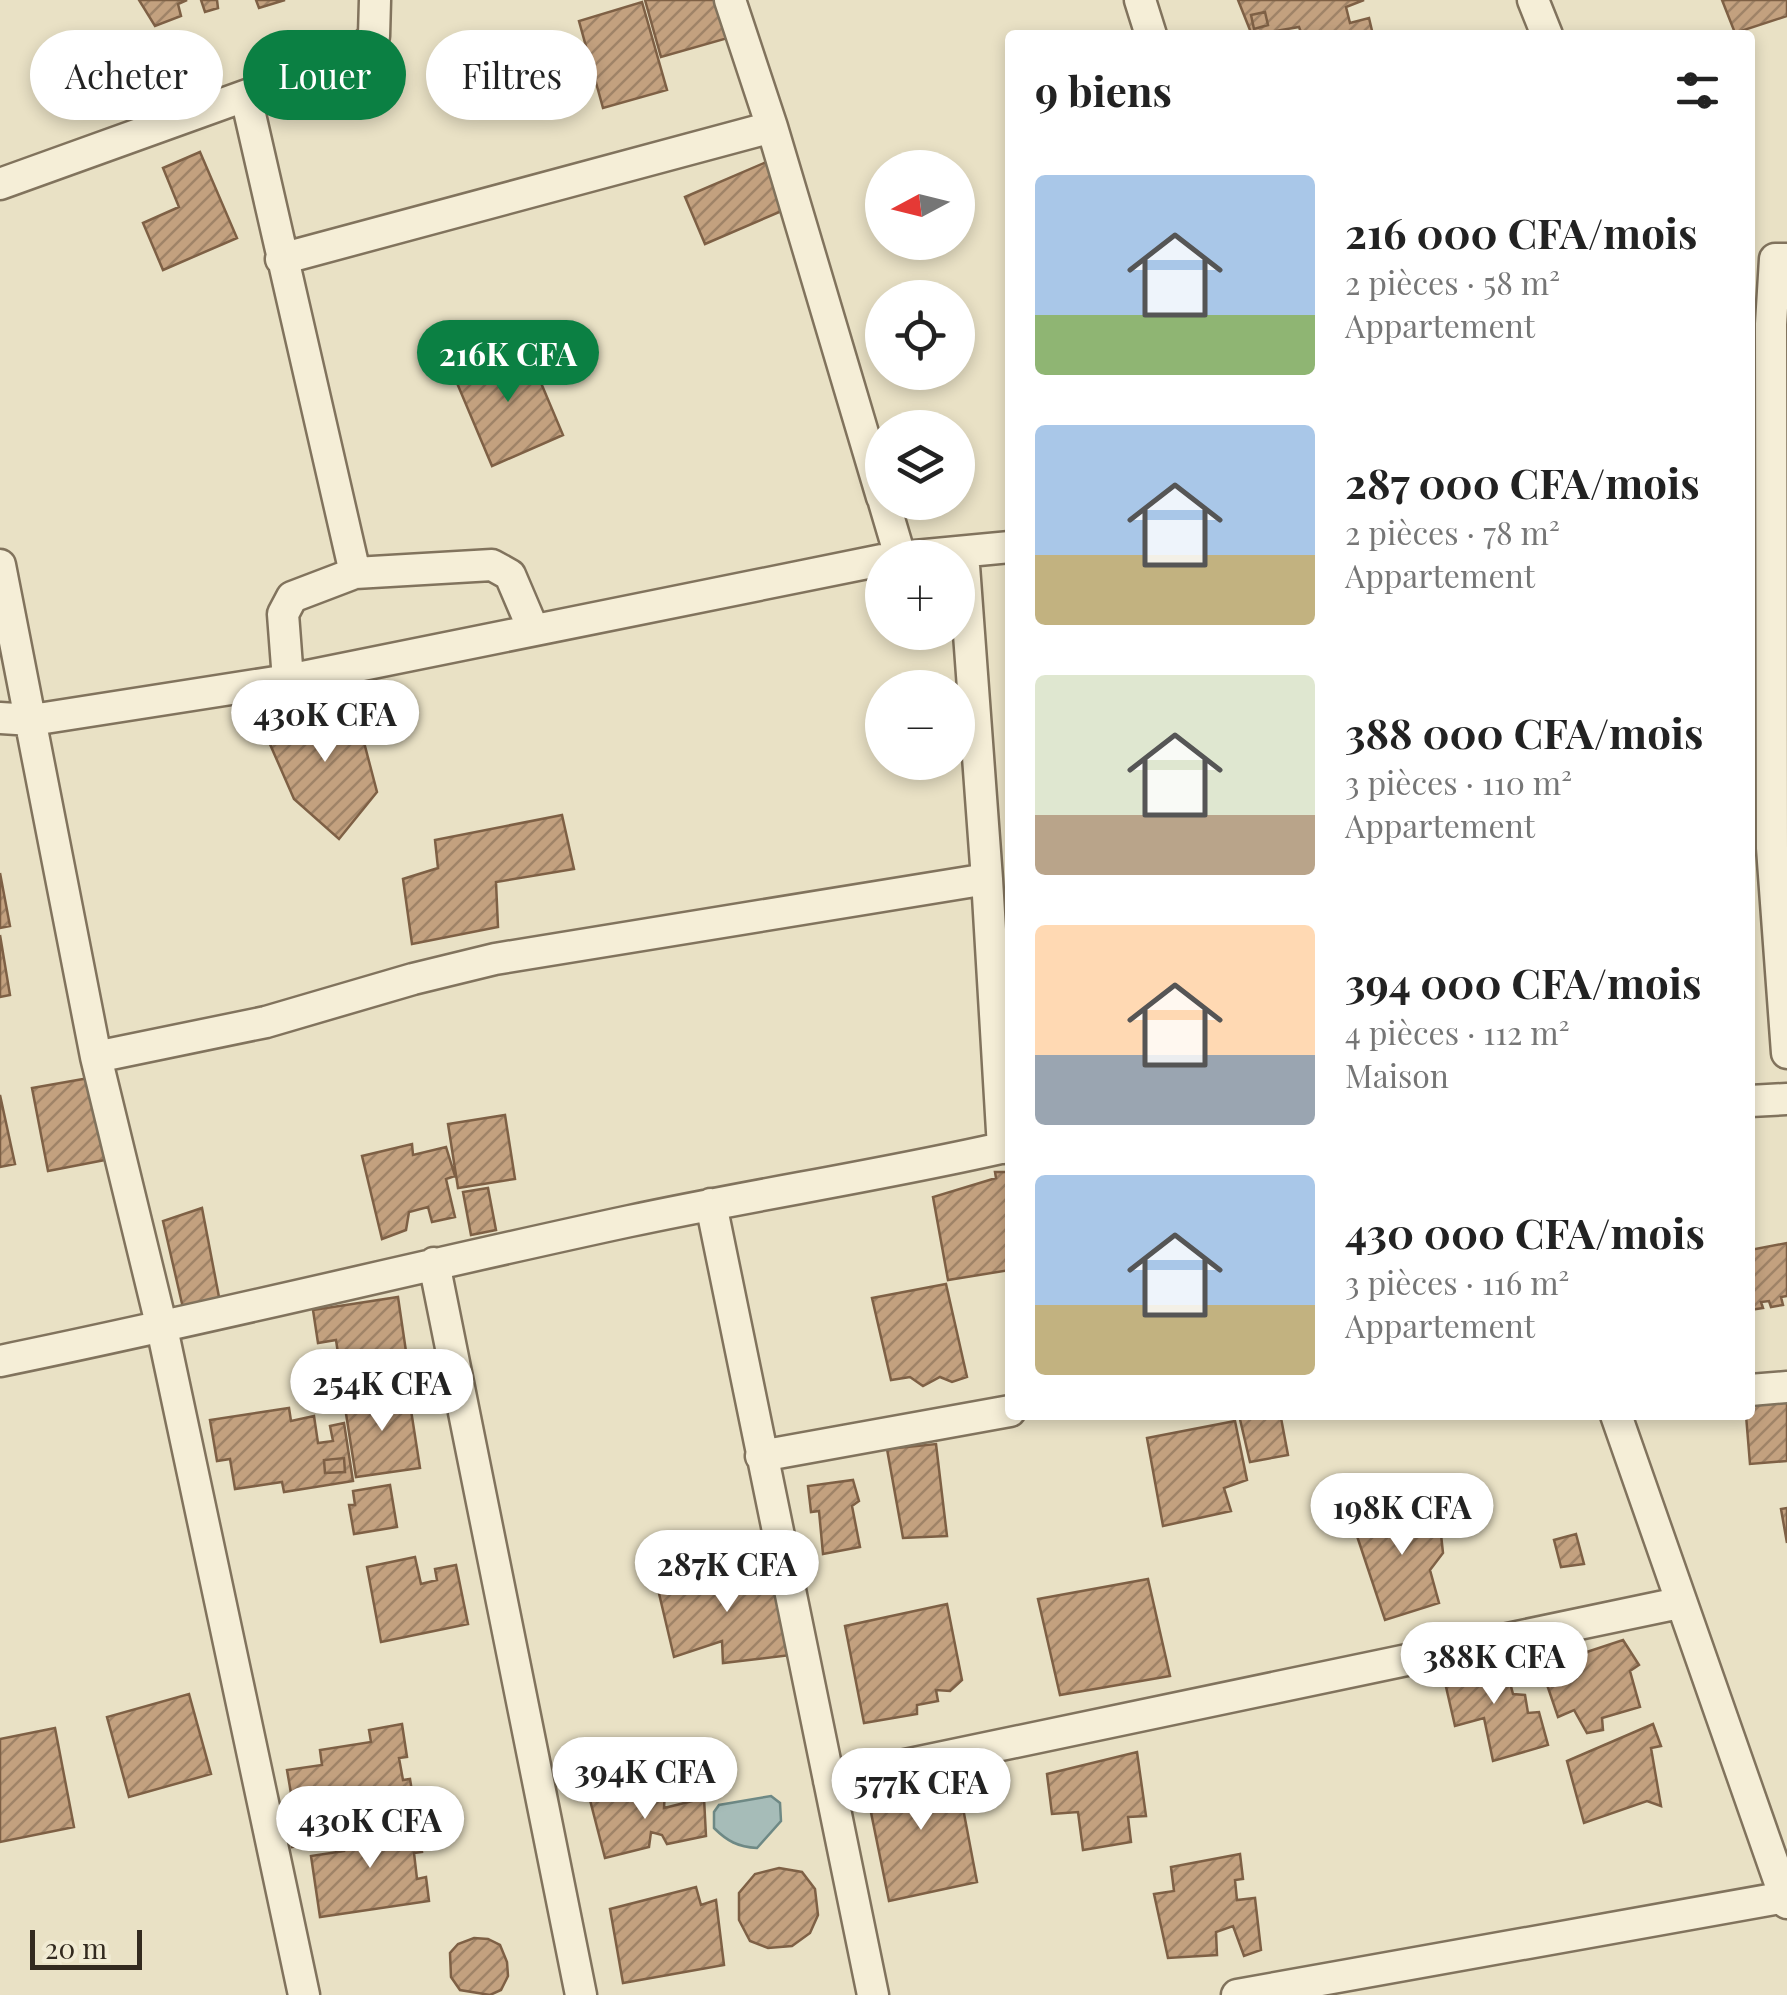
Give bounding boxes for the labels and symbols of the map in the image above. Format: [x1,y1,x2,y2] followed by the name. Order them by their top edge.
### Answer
[865,150,975,260] north arrow
[405,320,611,405] pin: 216K CFA
[222,680,428,765] pin: 430K CFA
[279,1349,485,1434] pin: 254K CFA
[1299,1473,1505,1558] pin: 198K CFA
[624,1530,830,1615] pin: 287K CFA
[1391,1622,1597,1707] pin: 388K CFA
[542,1737,748,1822] pin: 394K CFA
[818,1748,1024,1833] pin: 577K CFA
[267,1786,473,1871] pin: 430K CFA
[30,1925,142,1970] scale bar

